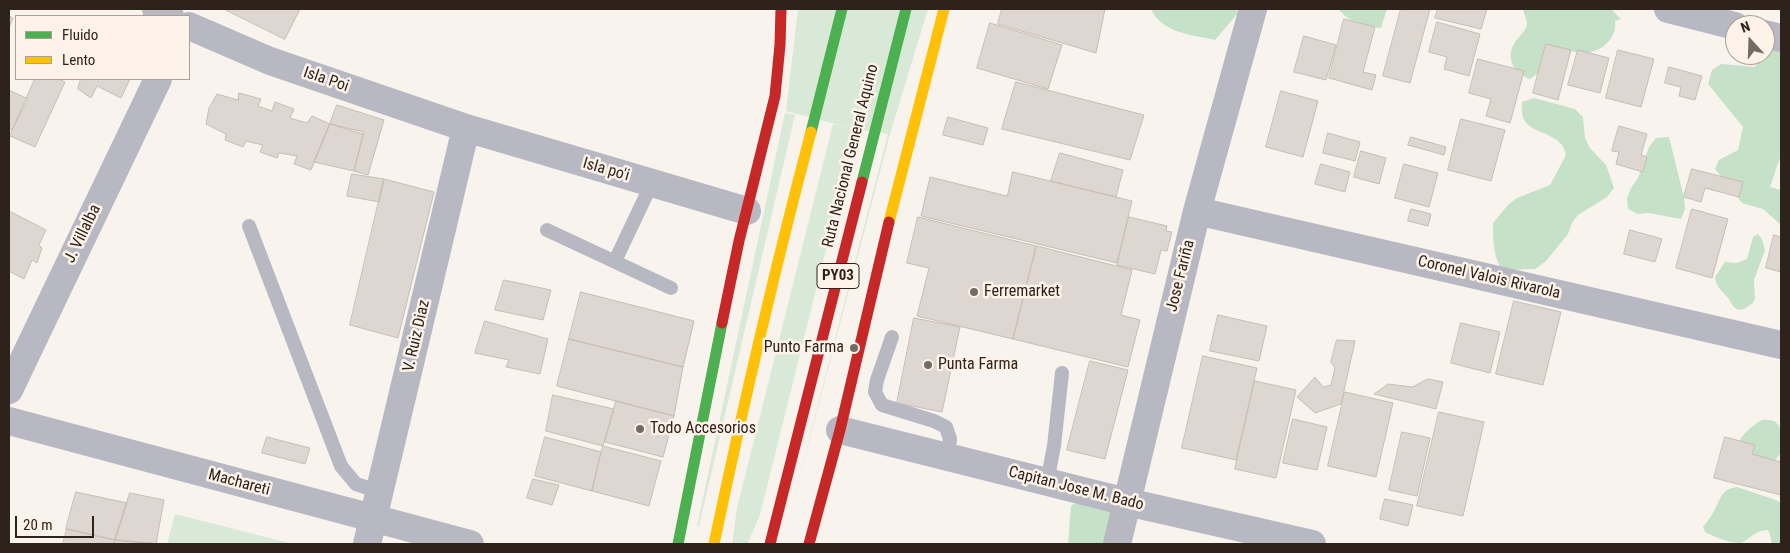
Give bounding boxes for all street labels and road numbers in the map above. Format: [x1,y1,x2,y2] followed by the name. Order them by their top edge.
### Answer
[301,63,351,97] street label: Isla Poi
[819,63,883,249] street label: Ruta Nacional General Aquino
[580,154,632,186] street label: Isla po'i
[61,202,105,266] street label: J. Villalba
[1163,238,1199,314] street label: Jose Fariña
[1416,252,1562,304] street label: Coronel Valois Rivarola
[817,264,859,288] road number: PY03
[399,298,435,374] street label: V. Ruiz Diaz
[1006,463,1146,515] street label: Capitan Jose M. Bado
[206,466,272,500] street label: Machareti

